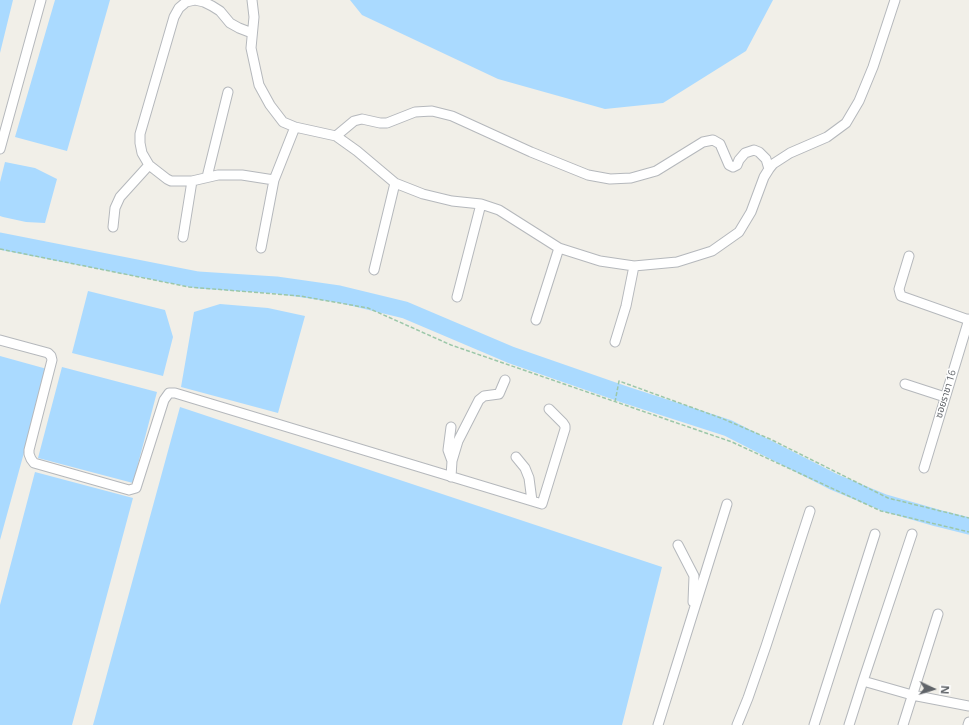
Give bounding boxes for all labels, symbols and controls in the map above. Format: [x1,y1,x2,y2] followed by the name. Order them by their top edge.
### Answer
[933,368,959,420] street label: ซอยราชา 16
[913,669,953,709] north arrow
[938,685,953,695] text: N

